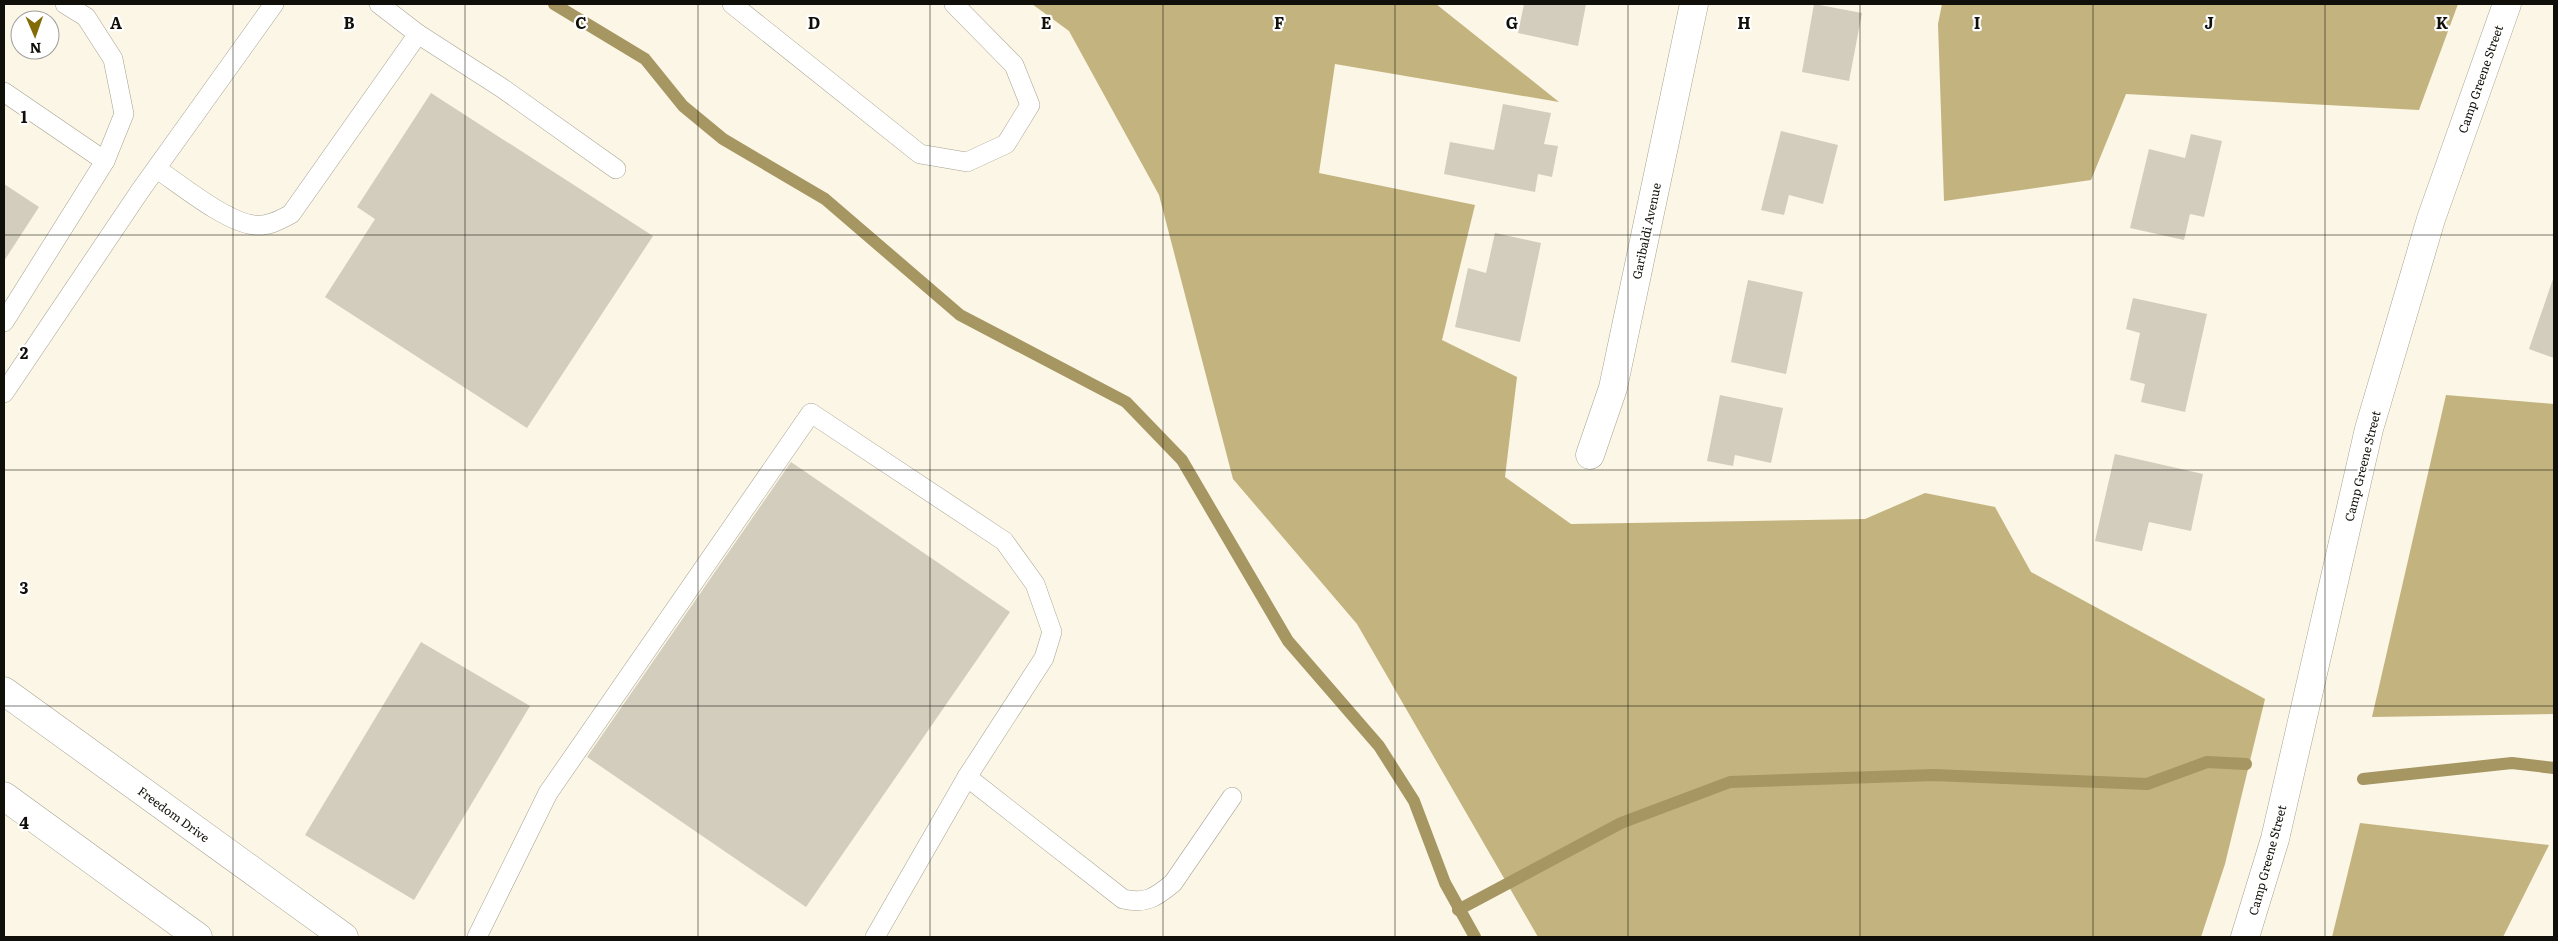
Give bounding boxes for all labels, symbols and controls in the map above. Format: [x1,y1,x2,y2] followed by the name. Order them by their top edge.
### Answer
[10,10,60,60] north arrow
[110,10,122,34] text: A
[343,10,355,34] text: B
[575,10,587,34] text: C
[808,10,820,34] text: D
[1041,10,1052,34] text: E
[1274,10,1284,34] text: F
[1506,10,1518,34] text: G
[1737,10,1751,34] text: H
[1974,10,1980,34] text: I
[2204,10,2214,34] text: J
[2436,10,2449,34] text: K
[2453,22,2507,136] street label: Camp Greene Street
[29,39,42,59] text: N
[21,104,28,128] text: 1
[1627,181,1665,281] street label: Garibaldi Avenue
[20,340,29,364] text: 2
[2340,409,2385,523] street label: Camp Greene Street
[20,575,29,599] text: 3
[134,782,214,846] street label: Freedom Drive
[2244,803,2290,917] street label: Camp Greene Street
[19,810,29,834] text: 4

